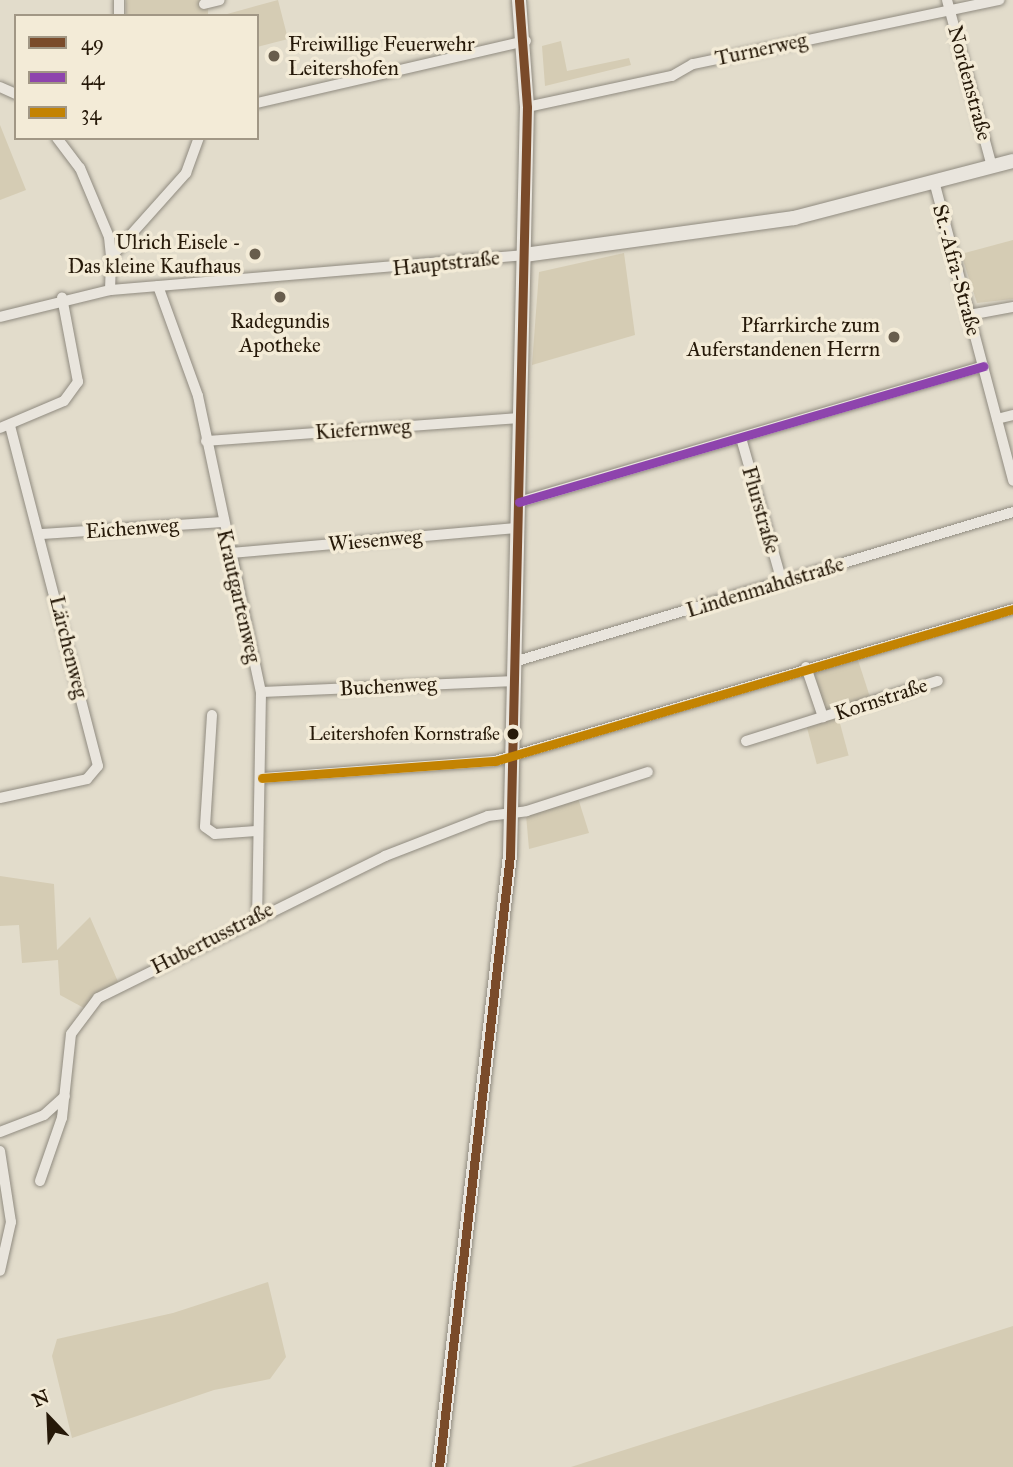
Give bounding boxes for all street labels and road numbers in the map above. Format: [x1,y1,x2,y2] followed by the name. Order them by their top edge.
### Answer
[943,23,997,143] street label: Nordenstraße
[713,27,809,71] street label: Turnerweg
[927,202,987,338] street label: St.-Afra-Straße
[391,245,501,281] street label: Hauptstraße
[314,413,412,445] street label: Kiefernweg
[737,463,785,557] street label: Flurstraße
[85,512,179,544] street label: Eichenweg
[327,523,423,557] street label: Wiesenweg
[211,527,267,665] street label: Krautgartenweg
[683,551,847,623] street label: Lindenmahdstraße
[44,593,94,701] street label: Lärchenweg
[339,671,437,701] street label: Buchenweg
[831,672,931,726] street label: Kornstraße
[147,896,277,980] street label: Hubertusstraße

